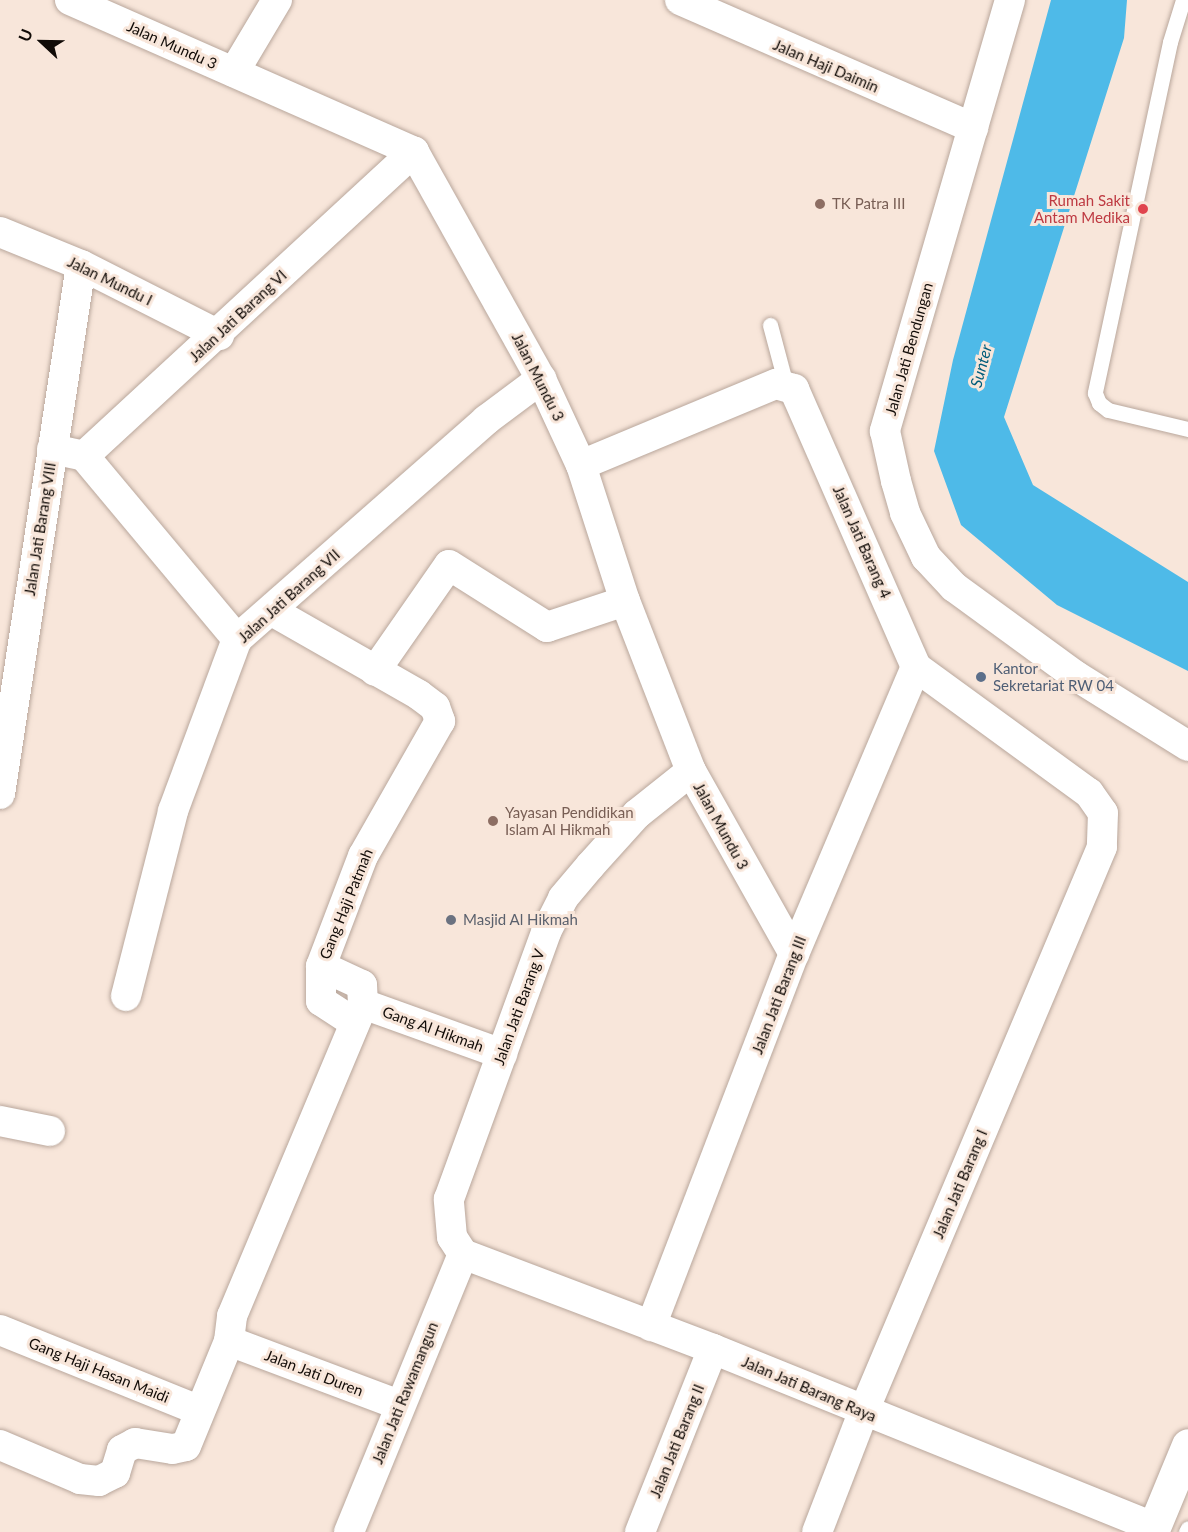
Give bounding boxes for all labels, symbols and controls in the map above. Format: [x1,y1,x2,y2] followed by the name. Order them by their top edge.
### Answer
[12,12,72,72] north arrow
[124,17,220,73] street label: Jalan Mundu 3
[14,26,36,44] text: U
[770,36,882,96] street label: Jalan Haji Daimin
[1034,191,1130,226] place label: Rumah Sakit Antam Medika
[832,195,905,213] place label: TK Patra III
[813,197,827,211] marker: TK Patra III
[1134,200,1152,218] marker: Rumah Sakit Antam Medika
[65,253,155,309] street label: Jalan Mundu I
[185,266,291,366] street label: Jalan Jati Barang VI
[881,280,937,418] street label: Jalan Jati Bendungan
[508,330,568,424] street label: Jalan Mundu 3
[966,343,996,389] water label: Sunter
[20,461,60,597] street label: Jalan Jati Barang VIII
[829,483,895,601] street label: Jalan Jati Barang 4
[234,545,344,647] street label: Jalan Jati Barang VII
[993,659,1114,694] place label: Kantor Sekretariat RW 04
[974,670,988,684] marker: Kantor Sekretariat RW 04
[690,779,752,873] street label: Jalan Mundu 3
[505,803,634,838] place label: Yayasan Pendidikan Islam Al Hikmah
[486,814,500,828] marker: Yayasan Pendidikan Islam Al Hikmah
[316,846,376,962] street label: Gang Haji Patmah
[463,911,578,929] place label: Masjid Al Hikmah
[444,913,458,927] marker: Masjid Al Hikmah
[748,933,810,1057] street label: Jalan Jati Barang III
[489,946,549,1068] street label: Jalan Jati Barang V
[380,1002,486,1056] street label: Gang Al Hikmah
[929,1127,991,1241] street label: Jalan Jati Barang I
[368,1319,442,1467] street label: Jalan Jati Rawamangun
[26,1334,172,1406] street label: Gang Haji Hasan Maidi
[262,1346,366,1400] street label: Jalan Jati Duren
[739,1352,879,1426] street label: Jalan Jati Barang Raya
[646,1381,708,1501] street label: Jalan Jati Barang II

